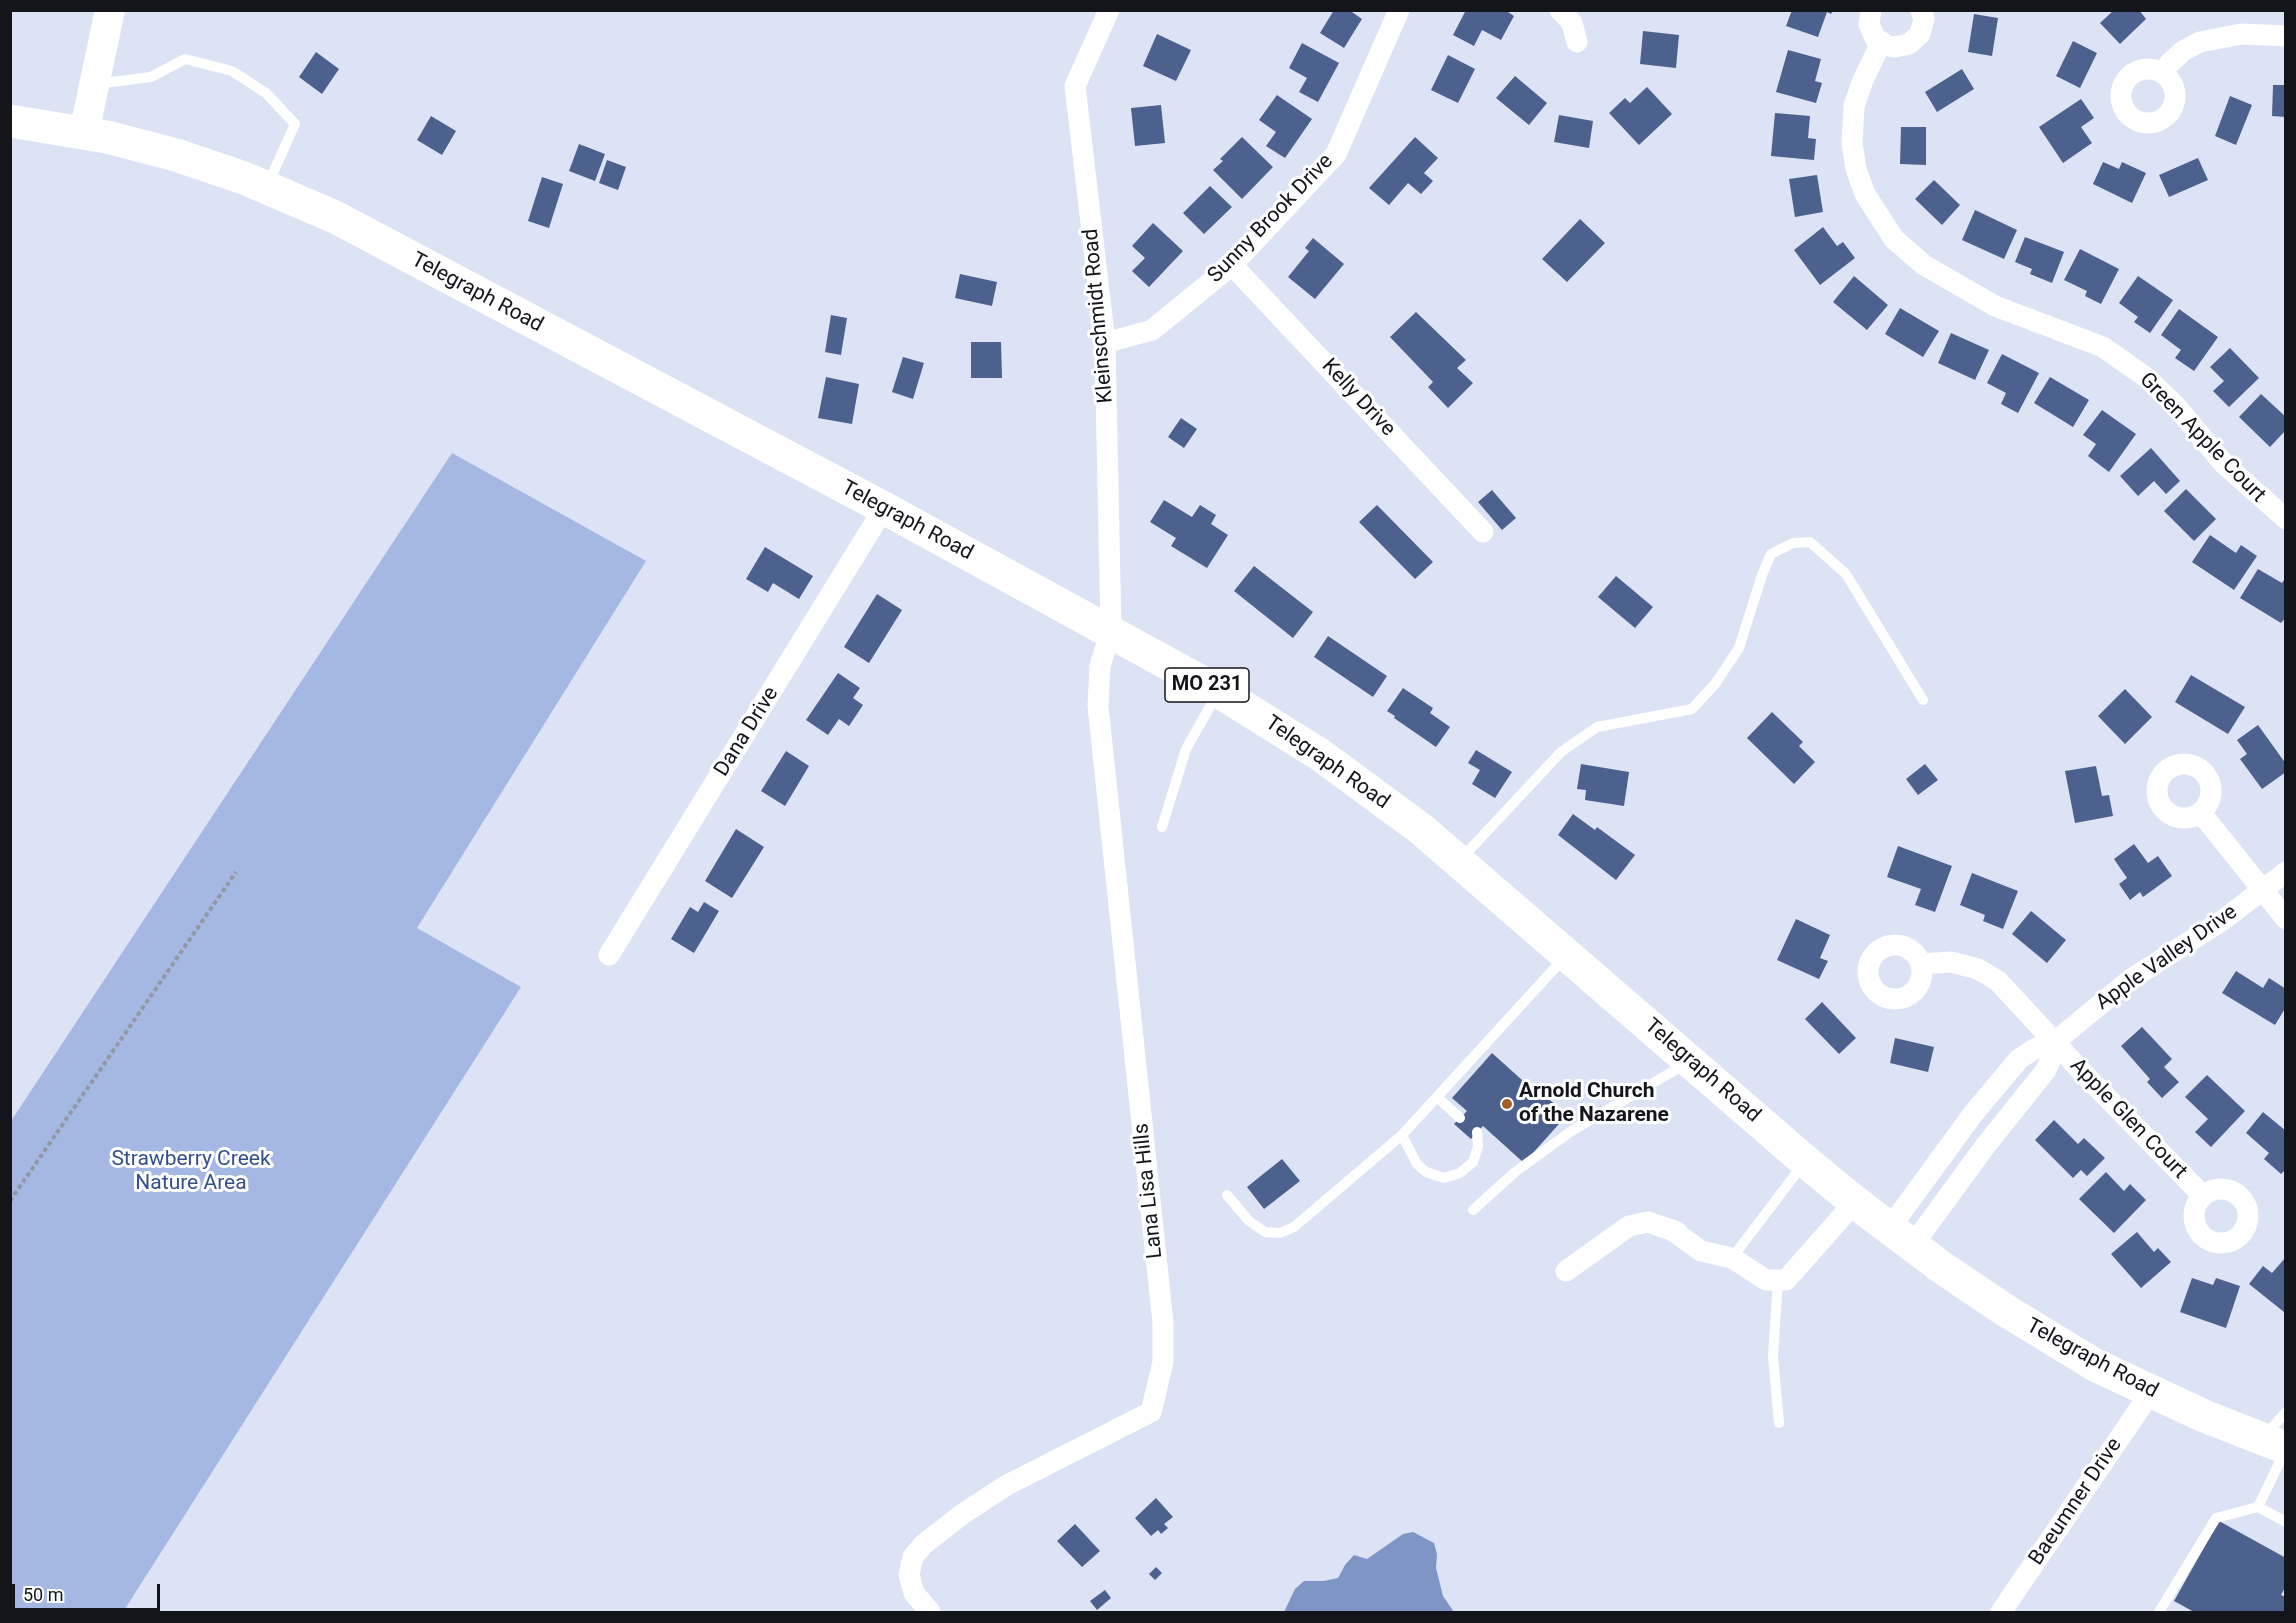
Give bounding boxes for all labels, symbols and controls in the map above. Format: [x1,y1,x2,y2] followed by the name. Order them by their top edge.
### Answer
[1203,149,1339,289] street label: Sunny Brook Drive
[1079,228,1119,404] street label: Kleinschmidt Road
[407,248,547,338] street label: Telegraph Road
[1316,354,1400,442] street label: Kelly Drive
[2134,368,2270,508] street label: Green Apple Court
[837,476,977,566] street label: Telegraph Road
[1165,668,1249,702] road number: MO 231
[710,683,784,781] street label: Dana Drive
[1260,711,1394,815] street label: Telegraph Road
[2092,900,2242,1016] street label: Apple Valley Drive
[1639,1014,1765,1128] street label: Telegraph Road
[2064,1053,2192,1185] street label: Apple Glen Court
[1519,1079,1669,1129] place label: Arnold Church of the Nazarene
[1500,1097,1514,1111] marker: Arnold Church of the Nazarene
[1129,1122,1169,1260] street label: Lana Lisa Hills
[111,1147,271,1197] park label: Strawberry Creek Nature Area
[2022,1314,2162,1404] street label: Telegraph Road
[2024,1434,2128,1570] street label: Baeumner Drive
[15,1572,164,1610] scale bar
[23,1584,63,1605] text: 50 m

